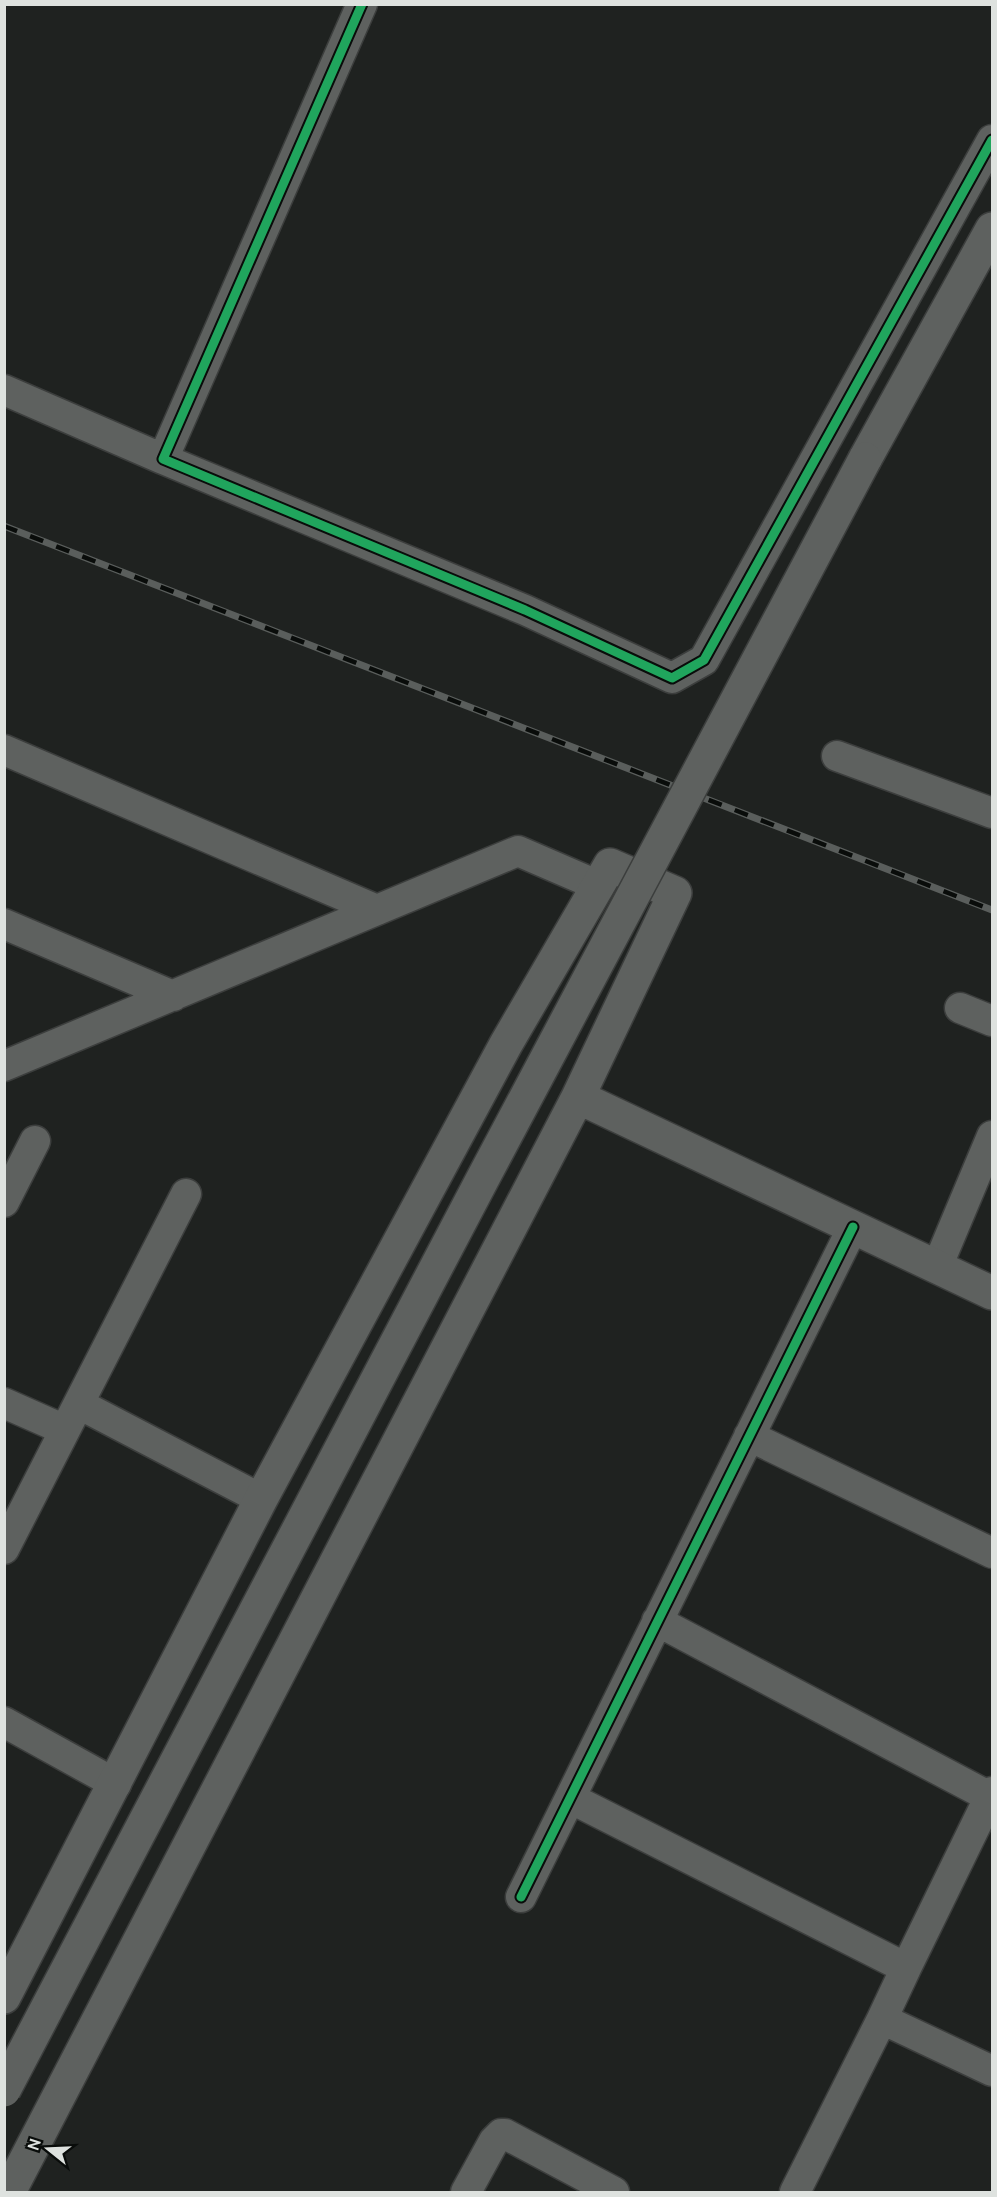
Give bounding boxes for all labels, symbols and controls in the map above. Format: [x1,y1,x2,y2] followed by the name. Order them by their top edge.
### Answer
[18,2119,78,2179] north arrow
[23,2136,45,2153] text: N

